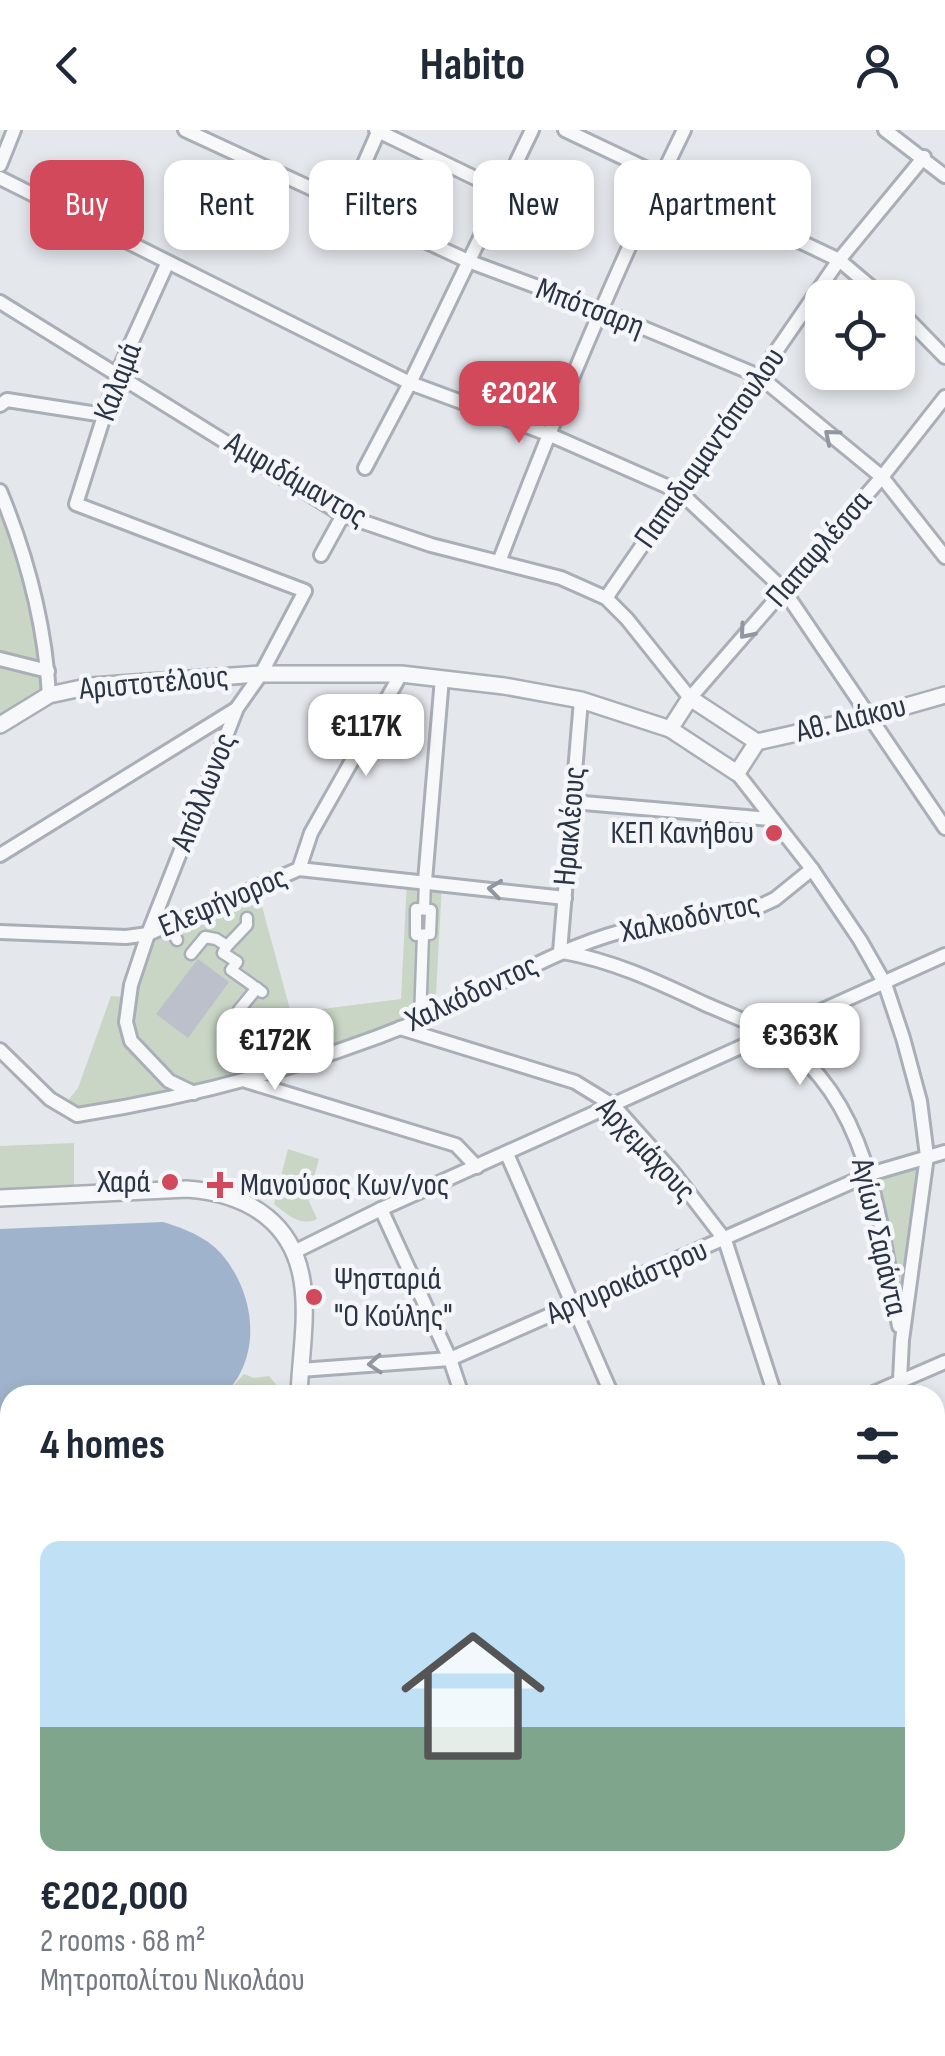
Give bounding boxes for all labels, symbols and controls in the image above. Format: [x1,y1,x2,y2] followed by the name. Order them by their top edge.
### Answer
[40,38,95,93] icon: back
[420,38,525,93] text: Habito
[850,38,905,93] icon: person
[30,160,144,250] chip: Buy
[164,160,289,250] chip: Rent
[309,160,453,250] chip: Filters
[473,160,594,250] chip: New
[614,160,811,250] chip: Apartment
[530,270,650,346] street label: Μπότσαρη
[805,280,915,390] map controls
[805,280,915,390] button: locate
[85,337,151,427] street label: Καλαμά
[626,340,794,556] street label: Παπαδιαμαντόπουλου
[449,361,589,446] pin: €202K
[481,374,557,413] text: €202K
[217,423,374,536] street label: Αμφιδάμαντος
[825,429,843,447] one-way arrow
[758,482,881,615] street label: Παπαφλέσσα
[740,620,758,638] one-way arrow
[77,657,230,709] street label: Αριστοτέλους
[791,687,910,752] street label: Αθ. Διάκου
[296,694,436,779] pin: €117K
[330,707,402,746] text: €117K
[162,727,245,858] street label: Απόλλωνος
[545,765,595,887] street label: Ηρακλέους
[611,814,754,853] place label: ΚΕΠ Κανήθου
[763,822,785,844] marker: ΚΕΠ Κανήθου
[153,858,293,946] street label: Ελεφήνορος
[487,879,503,900] one-way arrow
[616,884,763,952] street label: Χαλκοδόντος
[399,946,544,1041] street label: Χαλκόδοντος
[730,1003,870,1088] pin: €363K
[205,1008,345,1093] pin: €172K
[762,1016,838,1055] text: €363K
[239,1021,311,1060] text: €172K
[587,1089,704,1210] street label: Αρχεμάχους
[842,1154,916,1320] street label: Αγίων Σαράντα
[96,1163,151,1202] place label: Χαρά
[240,1166,449,1205] place label: Μανούσος Κων/νος
[159,1171,181,1193] marker: Χαρά
[209,1174,231,1196] marker: Μανούσος Κων/νος
[540,1231,713,1334] street label: Αργυροκάστρου
[334,1260,453,1336] place label: Ψησταριά "Ο Κούλης"
[303,1286,325,1308] marker: Ψησταριά "Ο Κούλης"
[366,1353,382,1375] one-way arrow
[850,1418,905,1473] icon: filters
[40,1420,165,1471] text: 4 homes
[383,1606,563,1786] icon: home
[40,1871,188,1922] text: €202,000
[40,1922,206,1961] text: 2 rooms · 68 m²
[40,1961,305,2000] text: Μητροπολίτου Νικολάου

